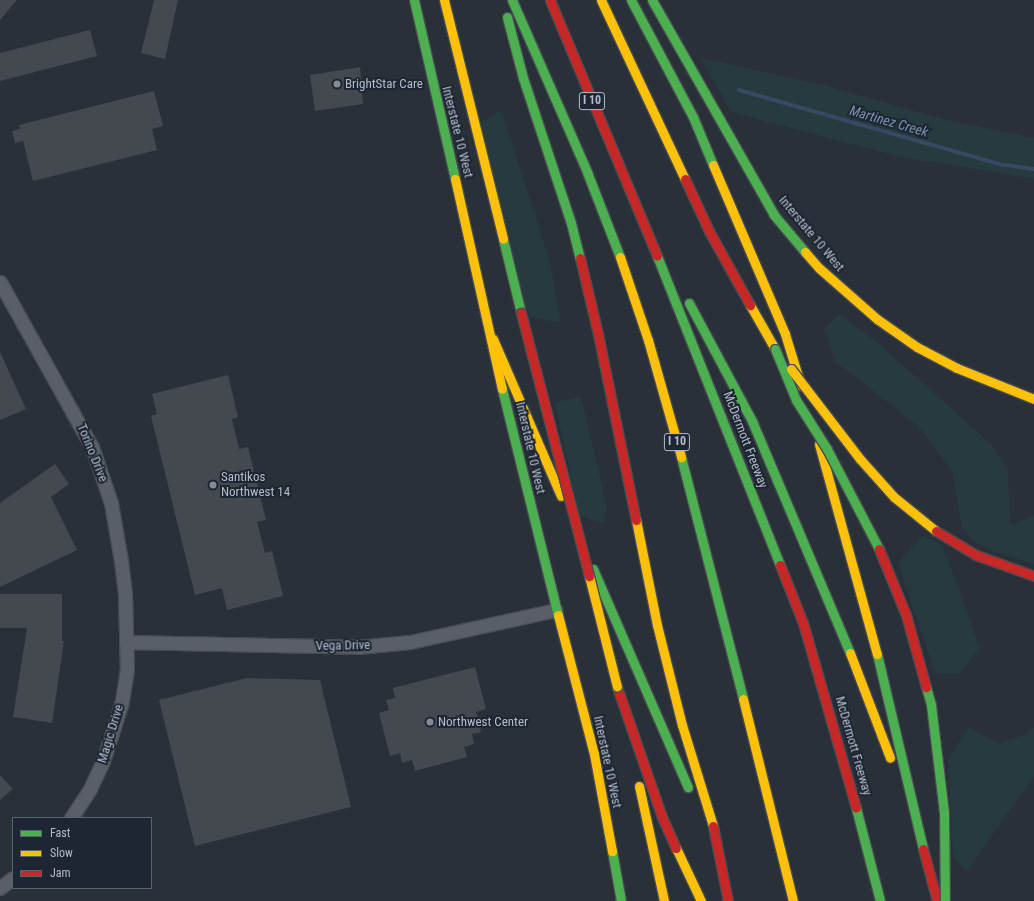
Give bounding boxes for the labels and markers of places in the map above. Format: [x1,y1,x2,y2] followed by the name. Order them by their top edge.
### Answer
[345,76,423,92] place label: BrightStar Care
[332,79,342,89] marker: BrightStar Care
[221,470,290,501] place label: Santikos Northwest 14
[208,480,218,490] marker: Santikos Northwest 14
[438,714,528,730] place label: Northwest Center
[425,717,435,727] marker: Northwest Center

